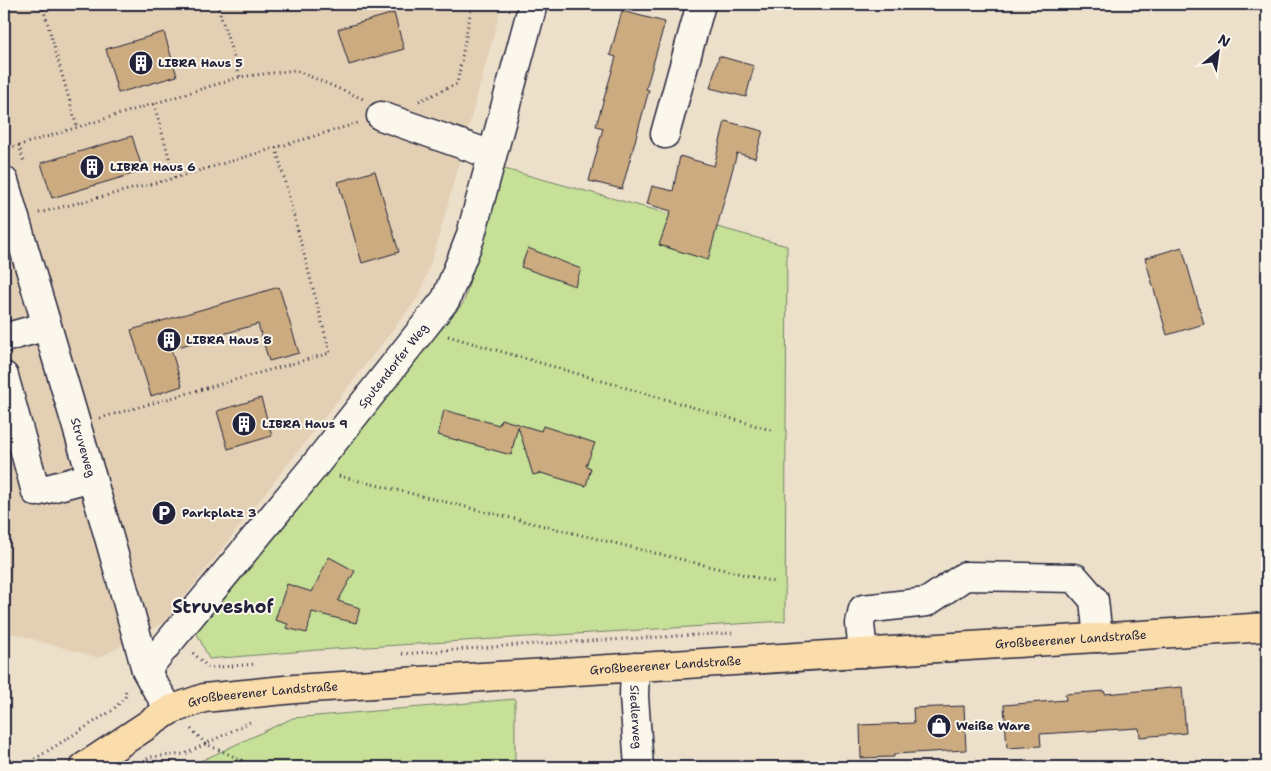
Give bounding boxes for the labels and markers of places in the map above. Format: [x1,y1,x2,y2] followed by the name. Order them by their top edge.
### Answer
[128,50,154,76] building icon: LIBRA Haus 5
[158,55,243,71] place label: LIBRA Haus 5
[79,154,105,180] building icon: LIBRA Haus 6
[110,159,196,175] place label: LIBRA Haus 6
[156,327,182,353] building icon: LIBRA Haus 8
[186,332,272,348] place label: LIBRA Haus 8
[231,411,257,437] building icon: LIBRA Haus 9
[262,416,348,432] place label: LIBRA Haus 9
[151,500,177,526] parking icon: Parkplatz 3
[182,505,257,521] place label: Parkplatz 3
[926,713,952,739] shop icon: Weiße Ware
[956,718,1031,734] place label: Weiße Ware

